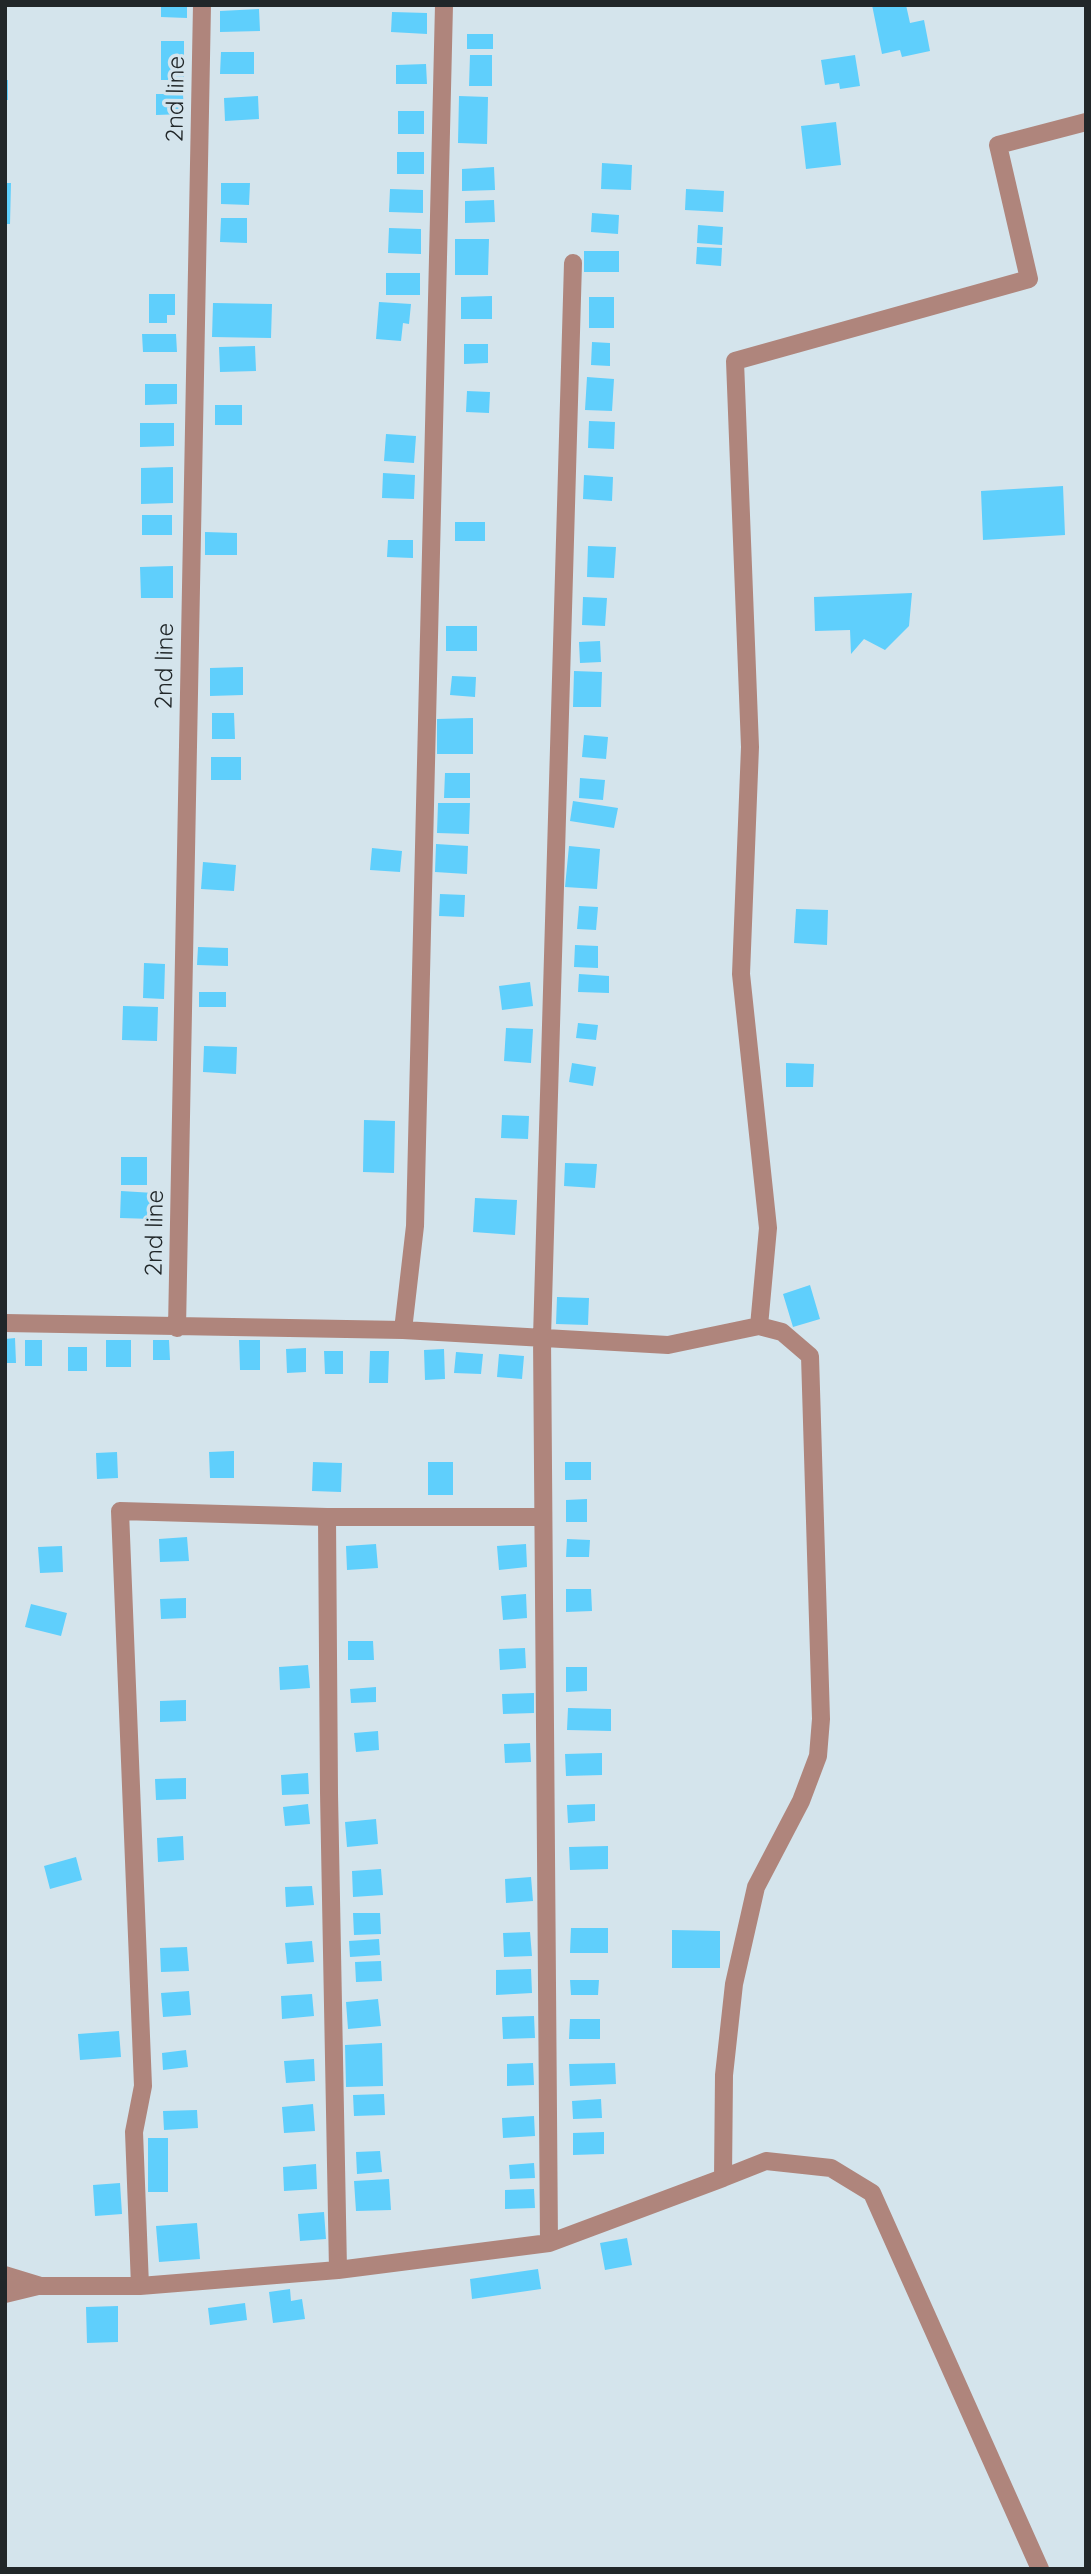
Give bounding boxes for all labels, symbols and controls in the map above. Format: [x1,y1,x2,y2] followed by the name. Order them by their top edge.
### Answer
[161,56,191,142] street label: 2nd line
[150,623,180,709] street label: 2nd line
[140,1190,170,1276] street label: 2nd line

